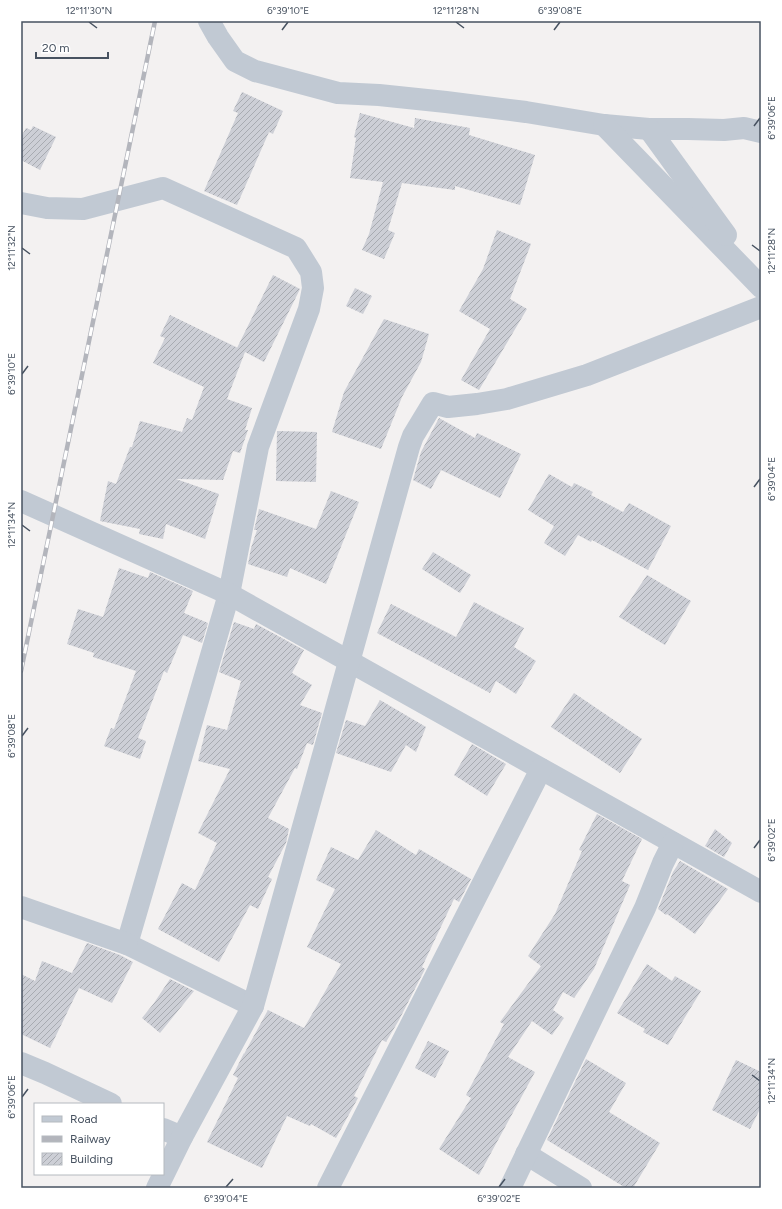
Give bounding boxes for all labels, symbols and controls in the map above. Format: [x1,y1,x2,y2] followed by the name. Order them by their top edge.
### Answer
[66,4,112,17] text: 12°11'30"N
[267,4,309,17] text: 6°39'10"E
[433,4,479,17] text: 12°11'28"N
[538,4,582,17] text: 6°39'08"E
[36,34,108,60] scale bar
[42,41,70,55] text: 20 m
[765,96,778,140] text: 6°39'06"E
[5,225,18,271] text: 12°11'32"N
[765,228,778,274] text: 12°11'28"N
[5,353,18,395] text: 6°39'10"E
[765,457,778,501] text: 6°39'04"E
[5,502,18,548] text: 12°11'34"N
[5,714,18,758] text: 6°39'08"E
[765,818,778,862] text: 6°39'02"E
[765,1058,778,1104] text: 12°11'34"N
[5,1075,18,1119] text: 6°39'06"E
[34,1103,164,1175] legend
[70,1112,98,1126] text: Road
[70,1132,111,1146] text: Railway
[70,1152,113,1166] text: Building
[204,1192,248,1205] text: 6°39'04"E
[477,1192,521,1205] text: 6°39'02"E

